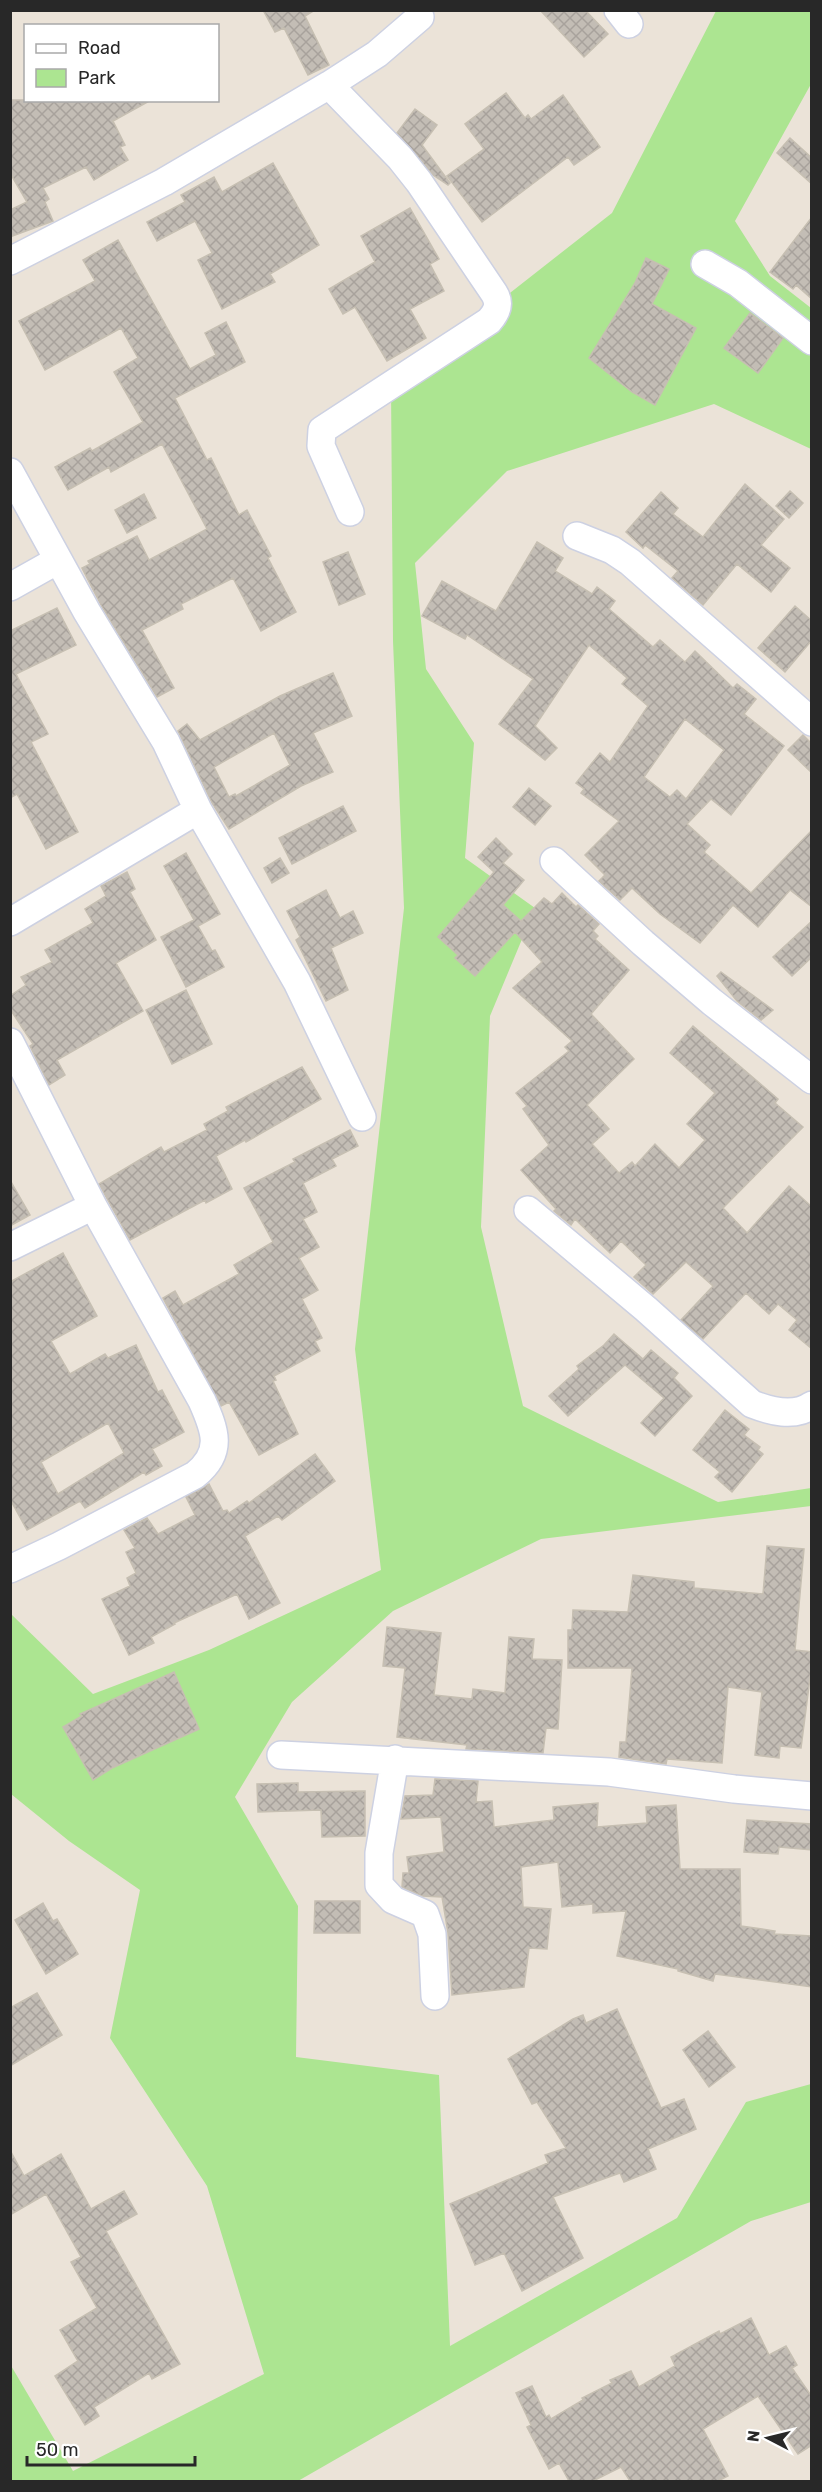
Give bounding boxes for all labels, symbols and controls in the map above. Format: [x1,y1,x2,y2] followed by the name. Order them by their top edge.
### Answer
[24,24,219,102] legend
[78,37,121,59] text: Road
[78,67,116,89] text: Park
[738,2408,798,2468] north arrow
[27,2429,195,2467] scale bar
[743,2429,764,2443] text: N
[36,2439,79,2461] text: 50 m

